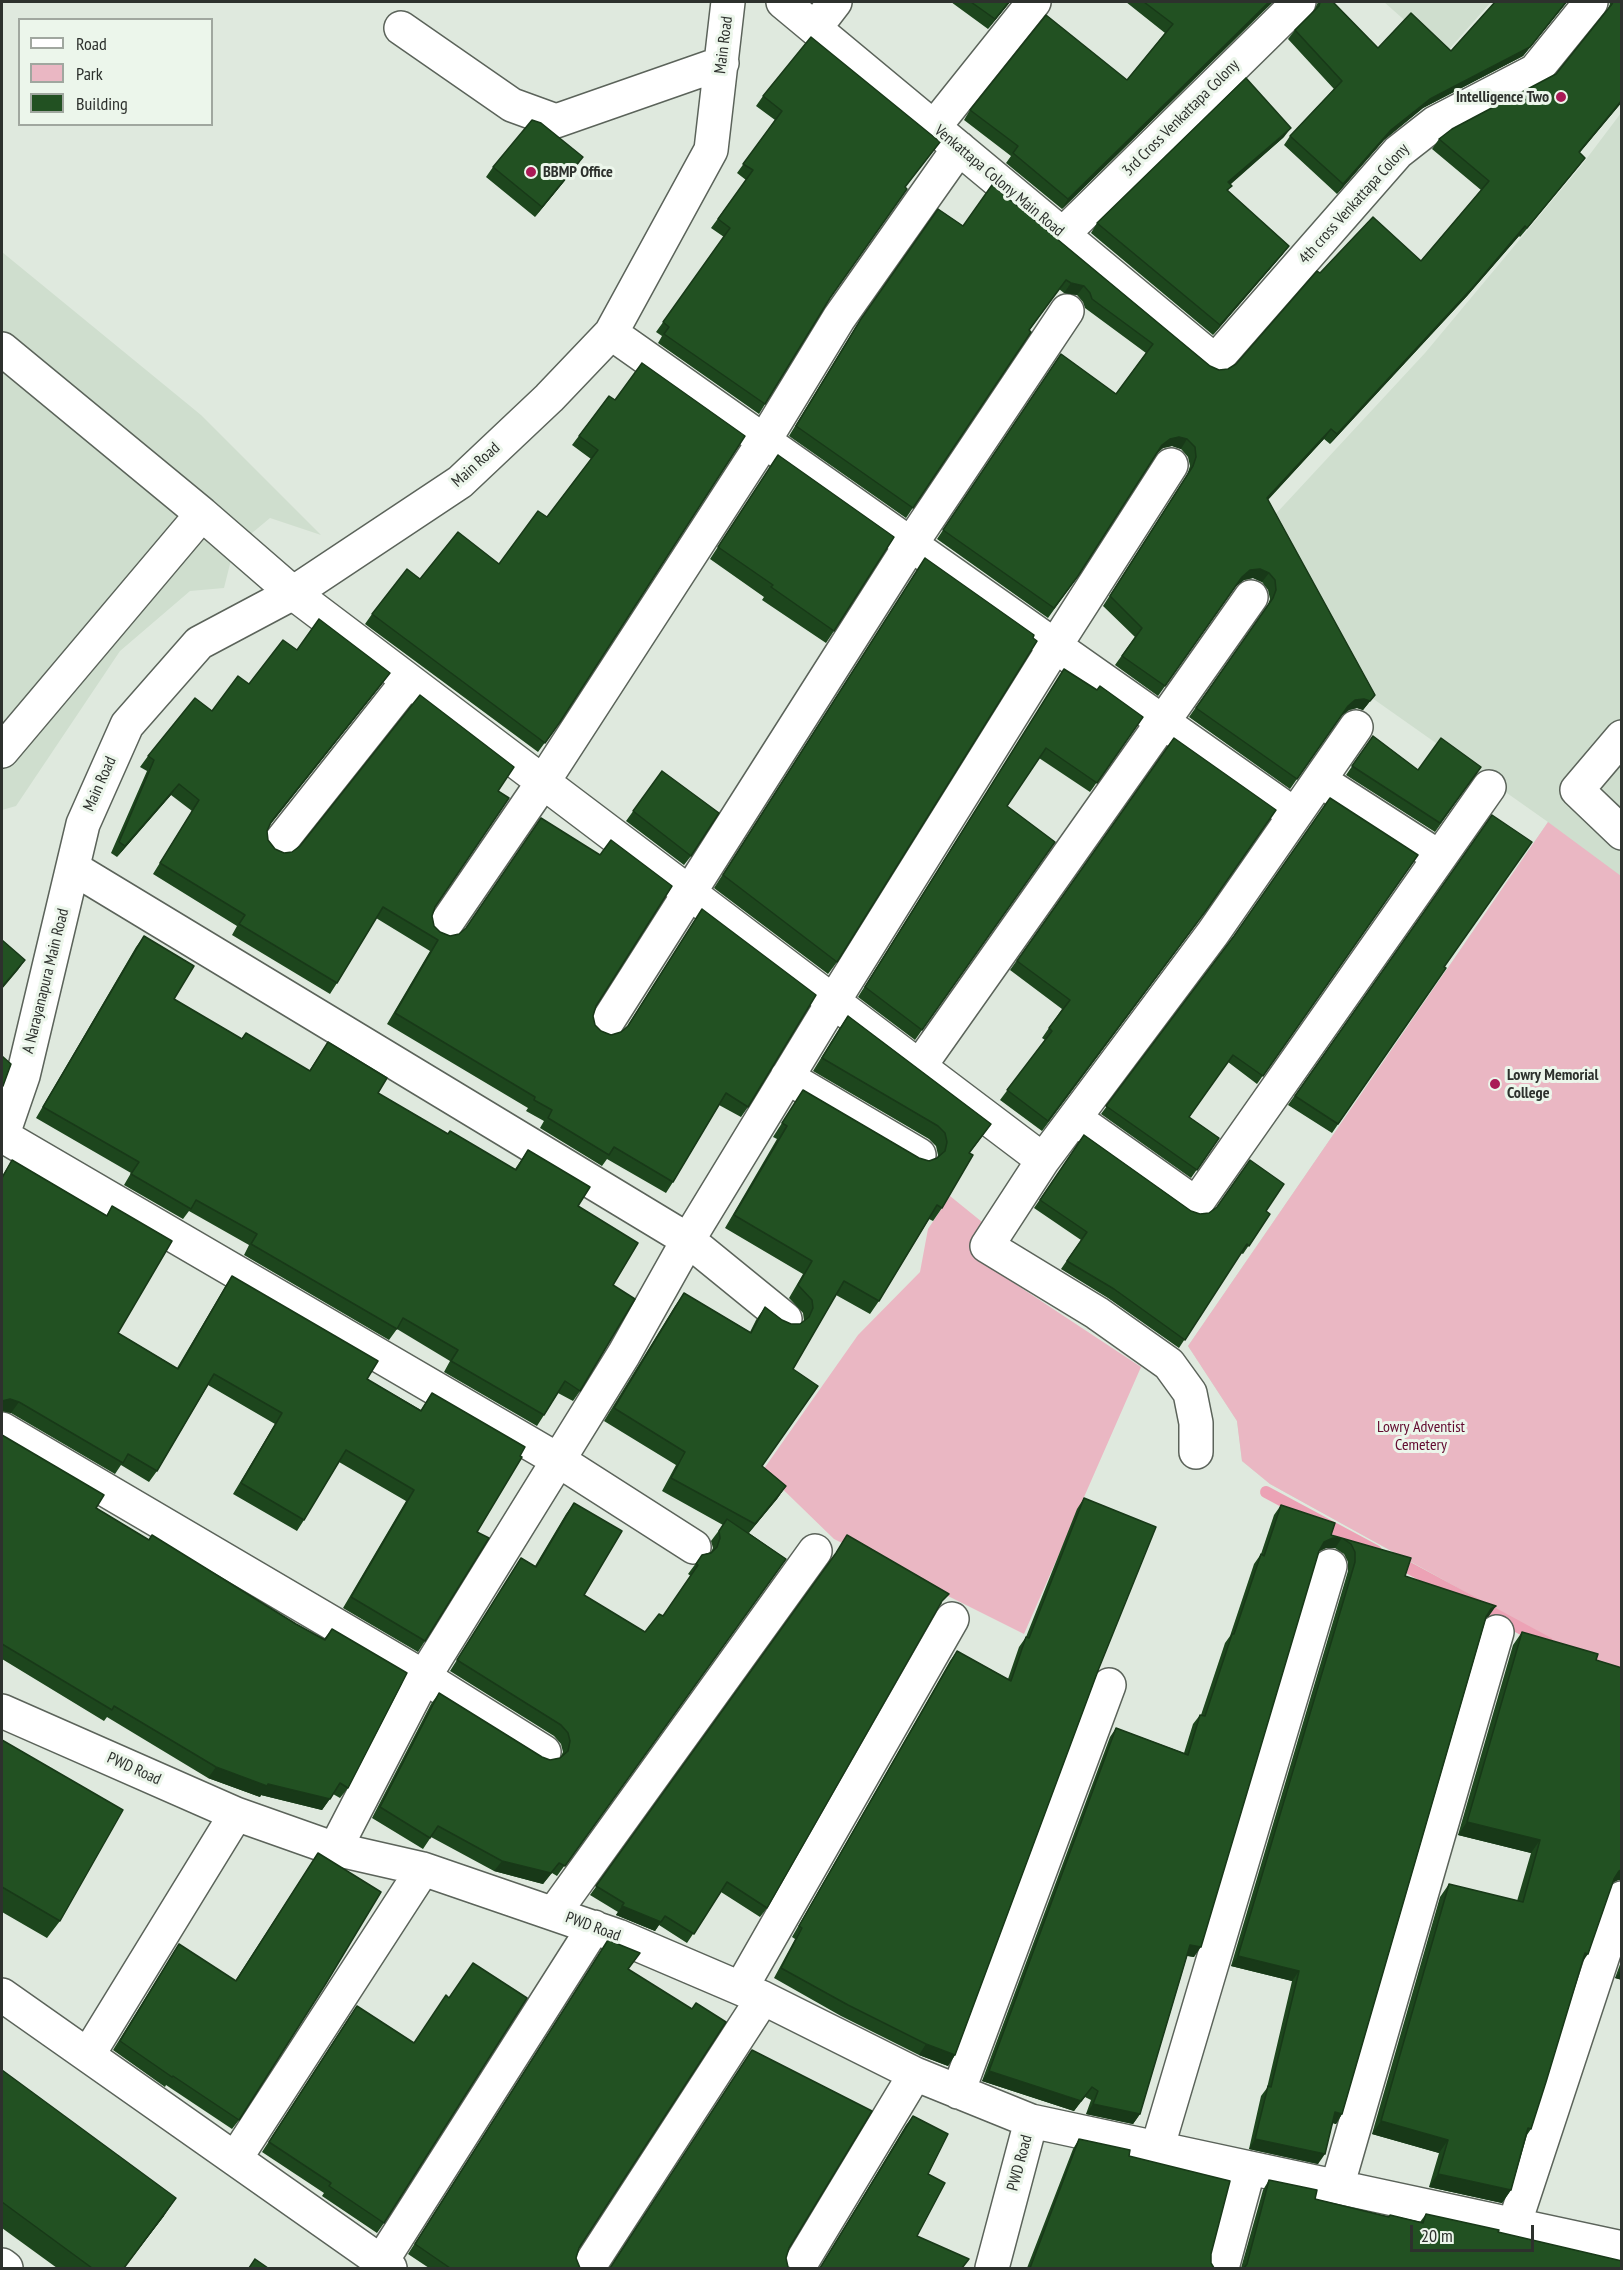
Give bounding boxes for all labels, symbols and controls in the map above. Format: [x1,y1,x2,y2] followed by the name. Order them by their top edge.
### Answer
[711,15,737,75] street label: Main Road
[18,18,213,126] legend
[76,32,107,55] text: Road
[1119,56,1243,180] street label: 3rd Cross Venkattapa Colony
[76,62,103,85] text: Park
[1456,87,1549,107] place label: Intelligence Two
[1554,90,1568,104] marker: Intelligence Two
[76,92,128,115] text: Building
[930,121,1068,241] street label: Venkattapa Colony Main Road
[1295,140,1413,268] street label: 4th cross Venkattapa Colony
[543,162,613,182] place label: BBMP Office
[524,165,538,179] marker: BBMP Office
[448,439,504,491] street label: Main Road
[79,754,121,814] street label: Main Road
[19,907,73,1055] street label: A Narayanapura Main Road
[1507,1065,1598,1103] place label: Lowry Memorial College
[1488,1077,1502,1091] marker: Lowry Memorial College
[1377,1417,1465,1455] park label: Lowry Adventist Cemetery
[104,1749,164,1789] street label: PWD Road
[563,1908,623,1946] street label: PWD Road
[1003,2133,1037,2193] street label: PWD Road
[1413,2213,1538,2251] scale bar
[1421,2224,1453,2247] text: 20 m

